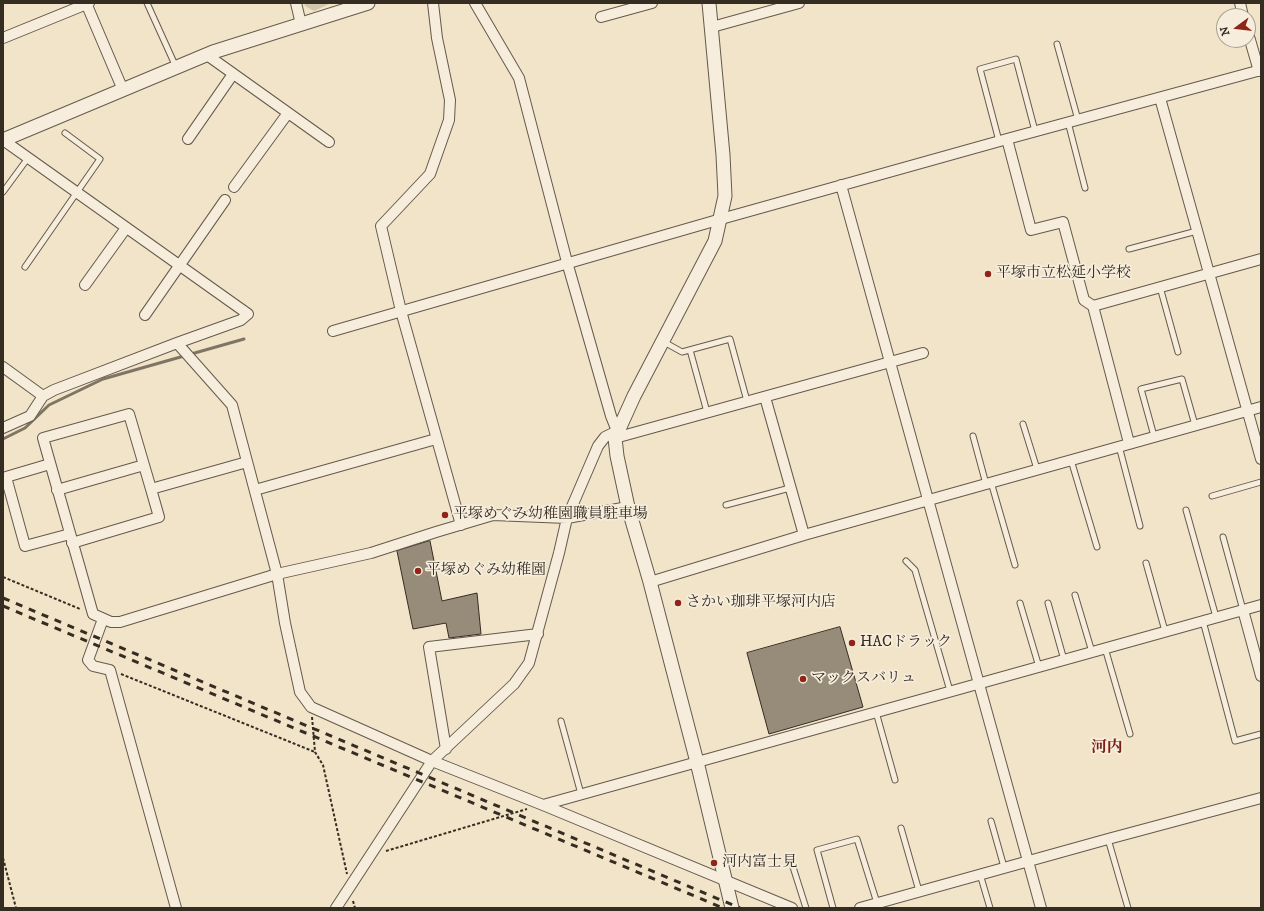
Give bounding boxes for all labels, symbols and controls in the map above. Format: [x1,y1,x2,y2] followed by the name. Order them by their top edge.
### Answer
[1216,8,1256,48] north arrow
[1217,25,1233,37] text: N
[996,265,1131,283] place label: 平塚市立松延小学校
[983,269,993,279] marker: 平塚市立松延小学校
[453,506,648,524] place label: 平塚めぐみ幼稚園職員駐車場
[440,510,450,520] marker: 平塚めぐみ幼稚園職員駐車場
[426,562,546,580] place label: 平塚めぐみ幼稚園
[413,566,423,576] marker: 平塚めぐみ幼稚園
[686,594,836,612] place label: さかい珈琲平塚河内店
[673,598,683,608] marker: さかい珈琲平塚河内店
[860,634,952,652] place label: HACドラック
[847,638,857,648] marker: HACドラック
[811,670,916,688] place label: マックスバリュ
[798,674,808,684] marker: マックスバリュ
[1091,739,1123,759] district label: 河内
[722,854,797,872] place label: 河内富士見
[709,858,719,868] marker: 河内富士見

